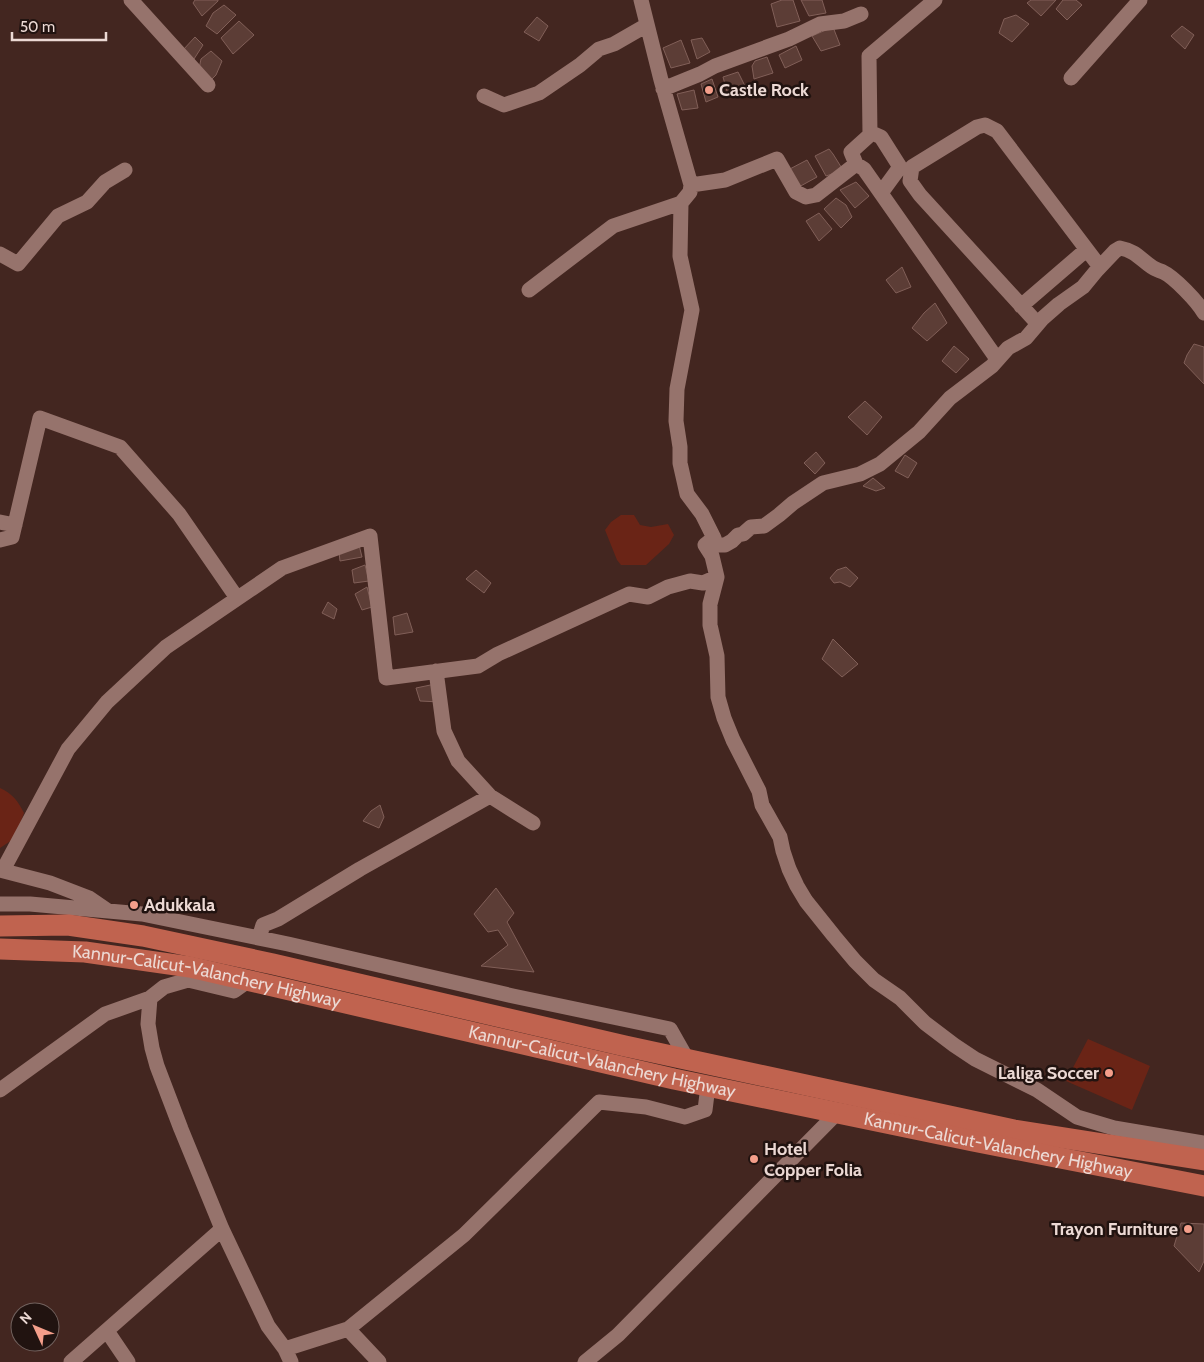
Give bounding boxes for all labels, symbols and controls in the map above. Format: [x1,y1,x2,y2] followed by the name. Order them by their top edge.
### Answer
[12,10,106,42] scale bar
[20,18,55,36] text: 50 m
[719,79,809,101] place label: Castle Rock
[703,84,715,96] marker: Castle Rock
[144,894,215,916] place label: Adukkala
[128,899,140,911] marker: Adukkala
[72,941,343,1013] street label: Kannur-Calicut-Valanchery Highway
[466,1021,738,1103] street label: Kannur-Calicut-Valanchery Highway
[998,1062,1099,1084] place label: Laliga Soccer
[1103,1067,1115,1079] marker: Laliga Soccer
[862,1108,1135,1183] street label: Kannur-Calicut-Valanchery Highway
[764,1138,862,1181] place label: Hotel Copper Folia
[748,1153,760,1165] marker: Hotel Copper Folia
[1051,1218,1178,1240] place label: Trayon Furniture
[1182,1223,1194,1235] marker: Trayon Furniture
[10,1302,60,1352] north arrow
[16,1308,36,1328] text: N

